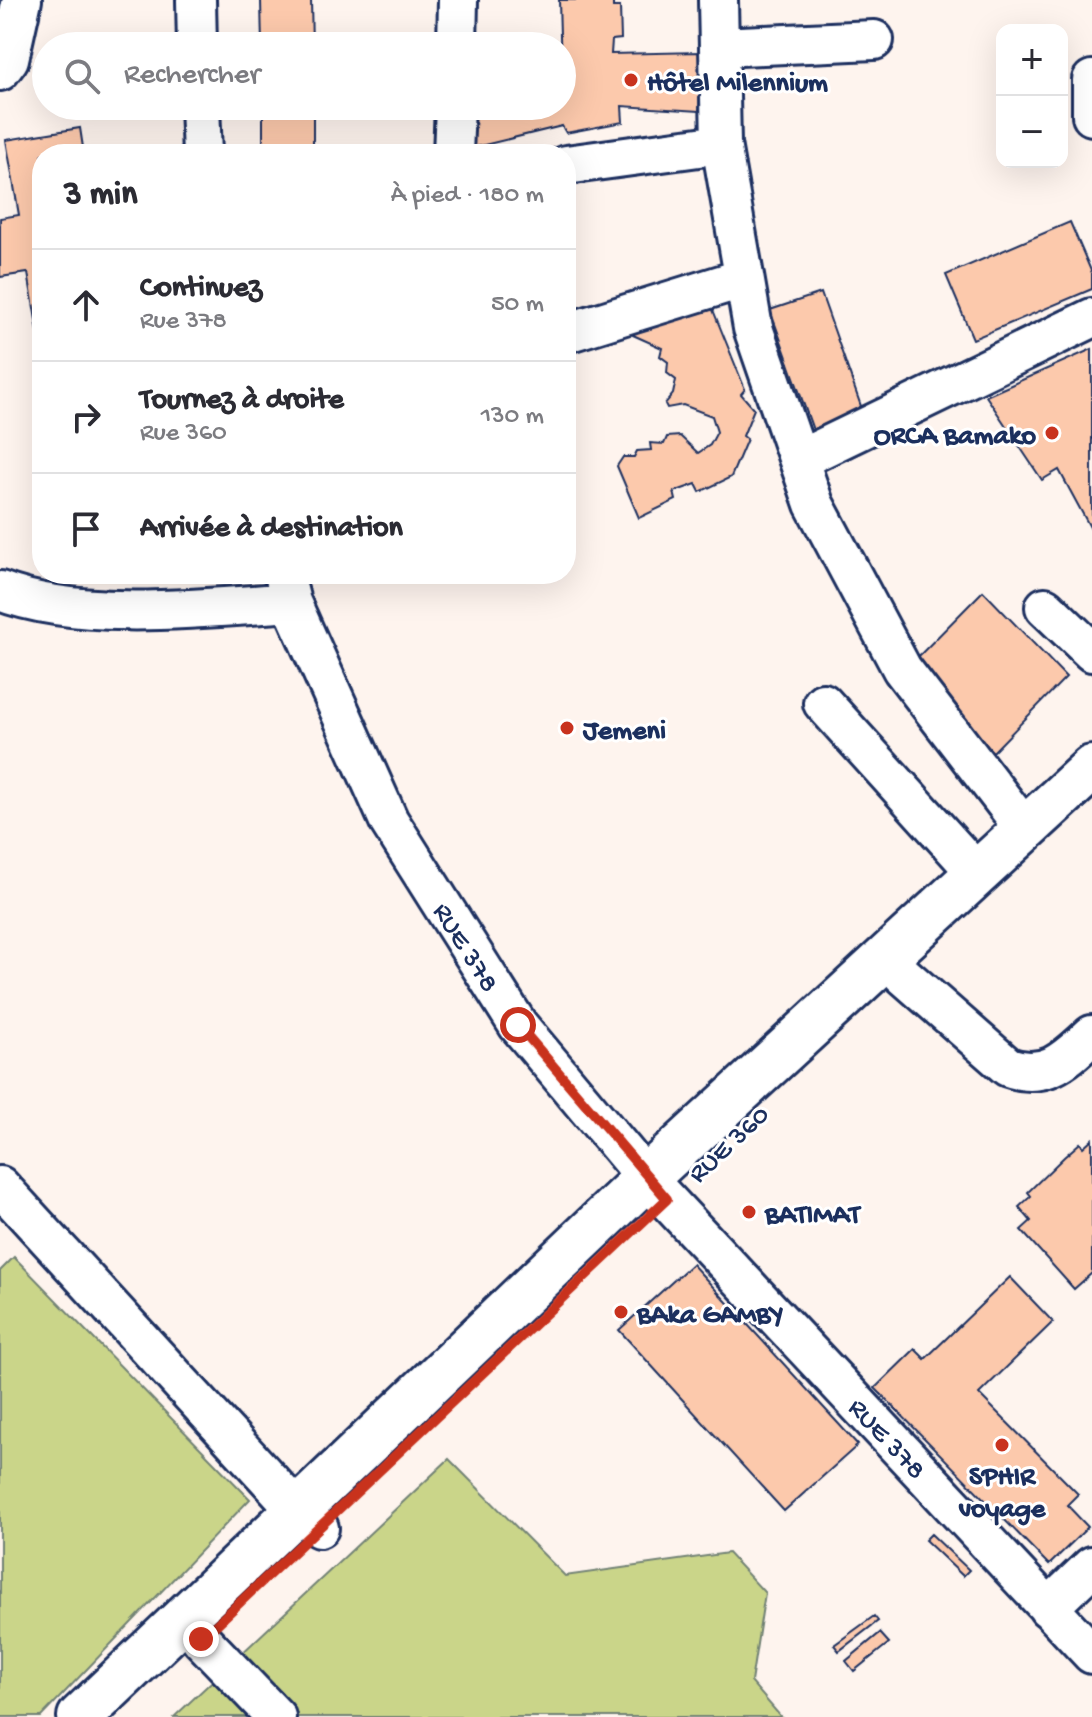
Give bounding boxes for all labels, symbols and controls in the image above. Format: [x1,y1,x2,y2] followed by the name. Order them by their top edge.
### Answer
[996,24,1068,168] map controls
[996,24,1068,96] button: +
[32,32,576,120] search box
[60,54,104,98] icon: search
[124,59,260,94] text: Rechercher
[647,68,828,101] place label: Hôtel Milennium
[622,71,640,89] marker: Hôtel Milennium
[996,96,1068,168] button: −
[64,176,137,216] text: 3 min
[391,181,544,212] text: À pied · 180 m
[140,272,262,307] text: Continuez
[64,283,108,327] icon: ahead
[491,290,544,321] text: 50 m
[140,307,227,338] text: Rue 378
[140,384,344,419] text: Tournez à droite
[64,395,108,439] icon: right
[481,402,544,433] text: 130 m
[140,419,227,450] text: Rue 360
[874,421,1036,454] place label: ORCA Bamako
[1043,424,1061,442] marker: ORCA Bamako
[64,507,108,551] icon: arrive
[140,512,403,547] text: Arrivée à destination
[582,716,666,749] place label: Jemeni
[558,719,576,737] marker: Jemeni
[424,898,504,999] street label: RUE 378
[500,1007,536,1043] route start
[682,1099,778,1191] street label: RUE 360
[764,1200,862,1233] place label: BATIMAT
[740,1203,758,1221] marker: BATIMAT
[636,1300,783,1333] place label: BAka GAMBY
[612,1303,630,1321] marker: BAka GAMBY
[840,1392,932,1488] street label: RUE 378
[993,1436,1011,1454] marker: SPHIR voyage
[958,1462,1047,1527] place label: SPHIR voyage
[183,1621,219,1657] route end

